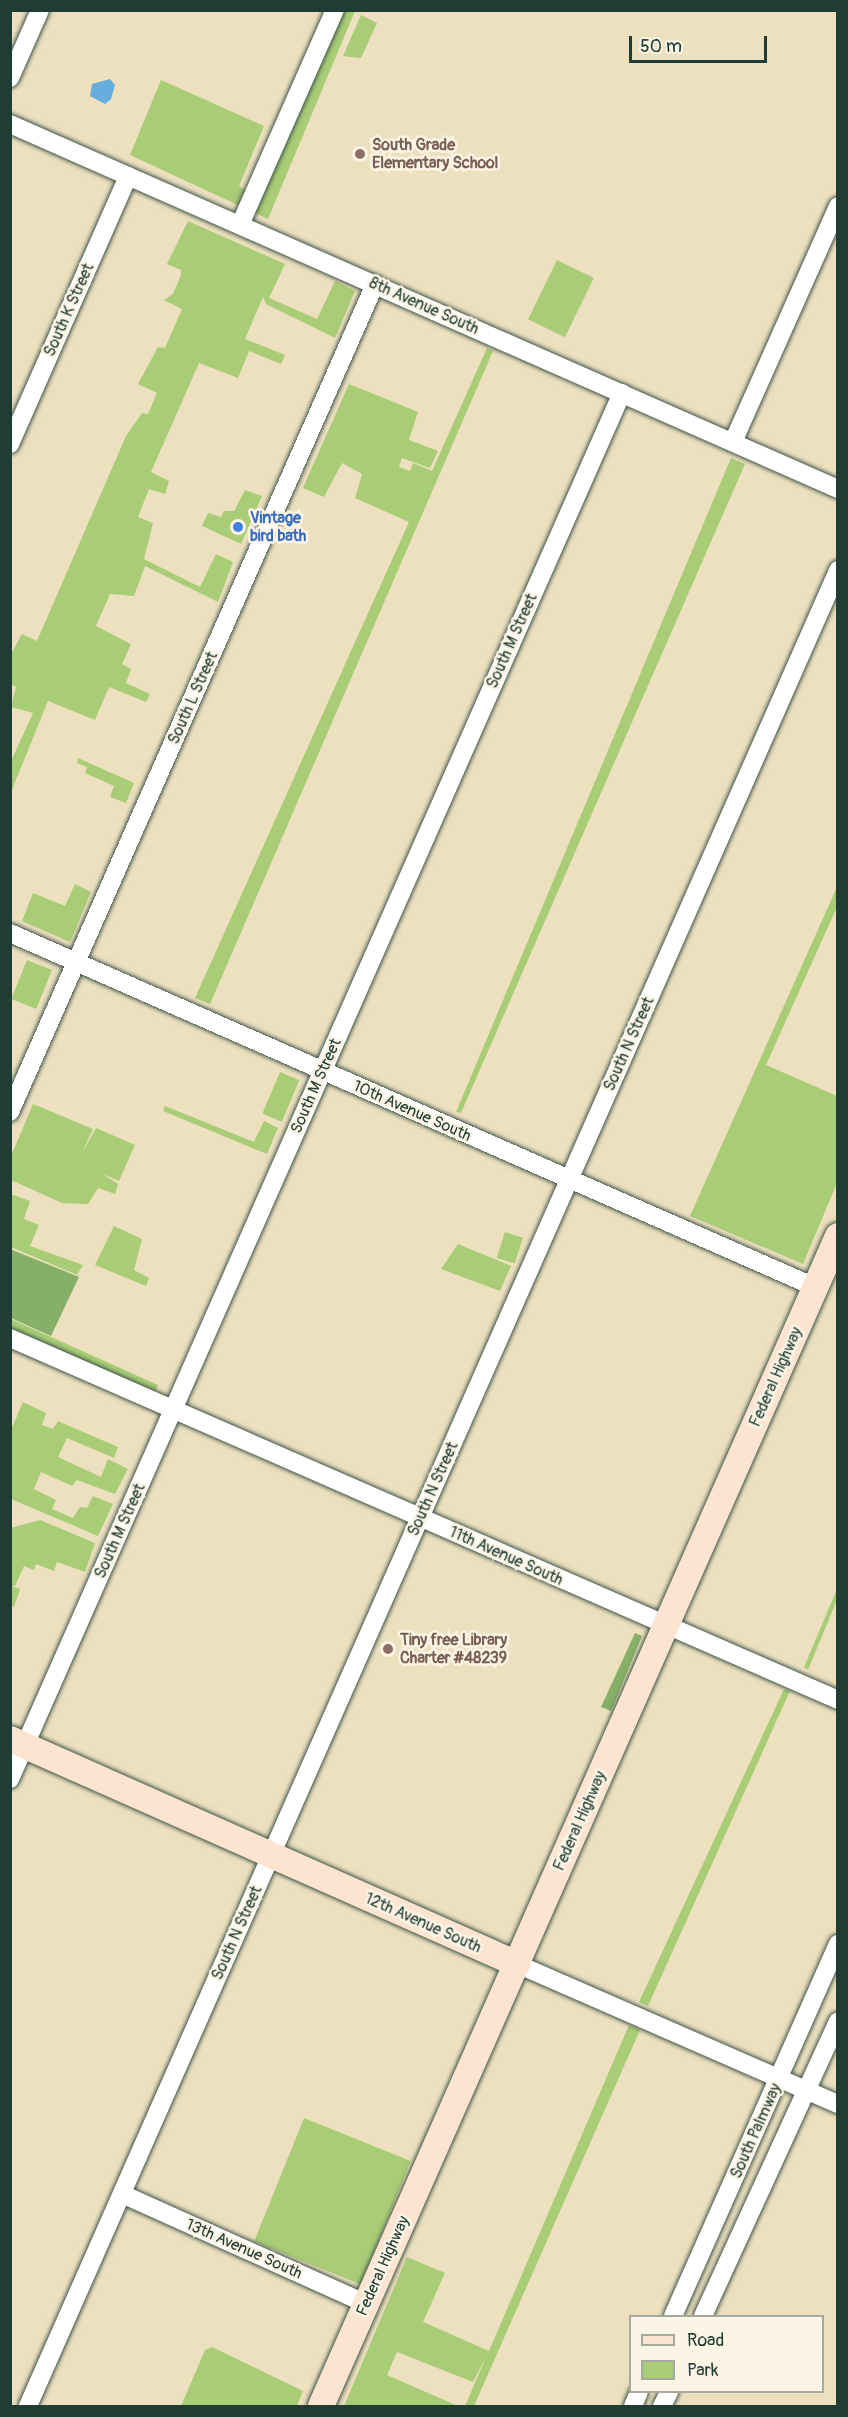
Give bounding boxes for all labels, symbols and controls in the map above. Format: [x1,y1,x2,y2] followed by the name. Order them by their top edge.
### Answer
[632,24,770,62] scale bar
[640,35,682,58] text: 50 m
[372,135,498,173] place label: South Grade Elementary School
[353,147,367,161] marker: South Grade Elementary School
[40,260,98,360] street label: South K Street
[366,273,482,339] street label: 8th Avenue South
[250,508,306,546] place label: Vintage bird bath
[231,520,245,534] marker: Vintage bird bath
[483,591,541,691] street label: South M Street
[164,649,222,747] street label: South L Street
[600,994,658,1094] street label: South N Street
[287,1036,345,1136] street label: South M Street
[350,1076,474,1146] street label: 10th Avenue South
[745,1324,807,1430] street label: Federal Highway
[404,1439,462,1539] street label: South N Street
[91,1481,149,1581] street label: South M Street
[446,1522,566,1590] street label: 11th Avenue South
[400,1630,507,1668] place label: Tiny free Library Charter #48239
[381,1642,395,1656] marker: Tiny free Library Charter #48239
[549,1768,611,1874] street label: Federal Highway
[208,1883,266,1983] street label: South N Street
[362,1889,484,1957] street label: 12th Avenue South
[726,2080,786,2182] street label: South Palmway
[352,2213,414,2319] street label: Federal Highway
[183,2215,305,2283] street label: 13th Avenue South
[629,2315,824,2393] legend
[687,2329,724,2352] text: Road
[687,2359,719,2382] text: Park

